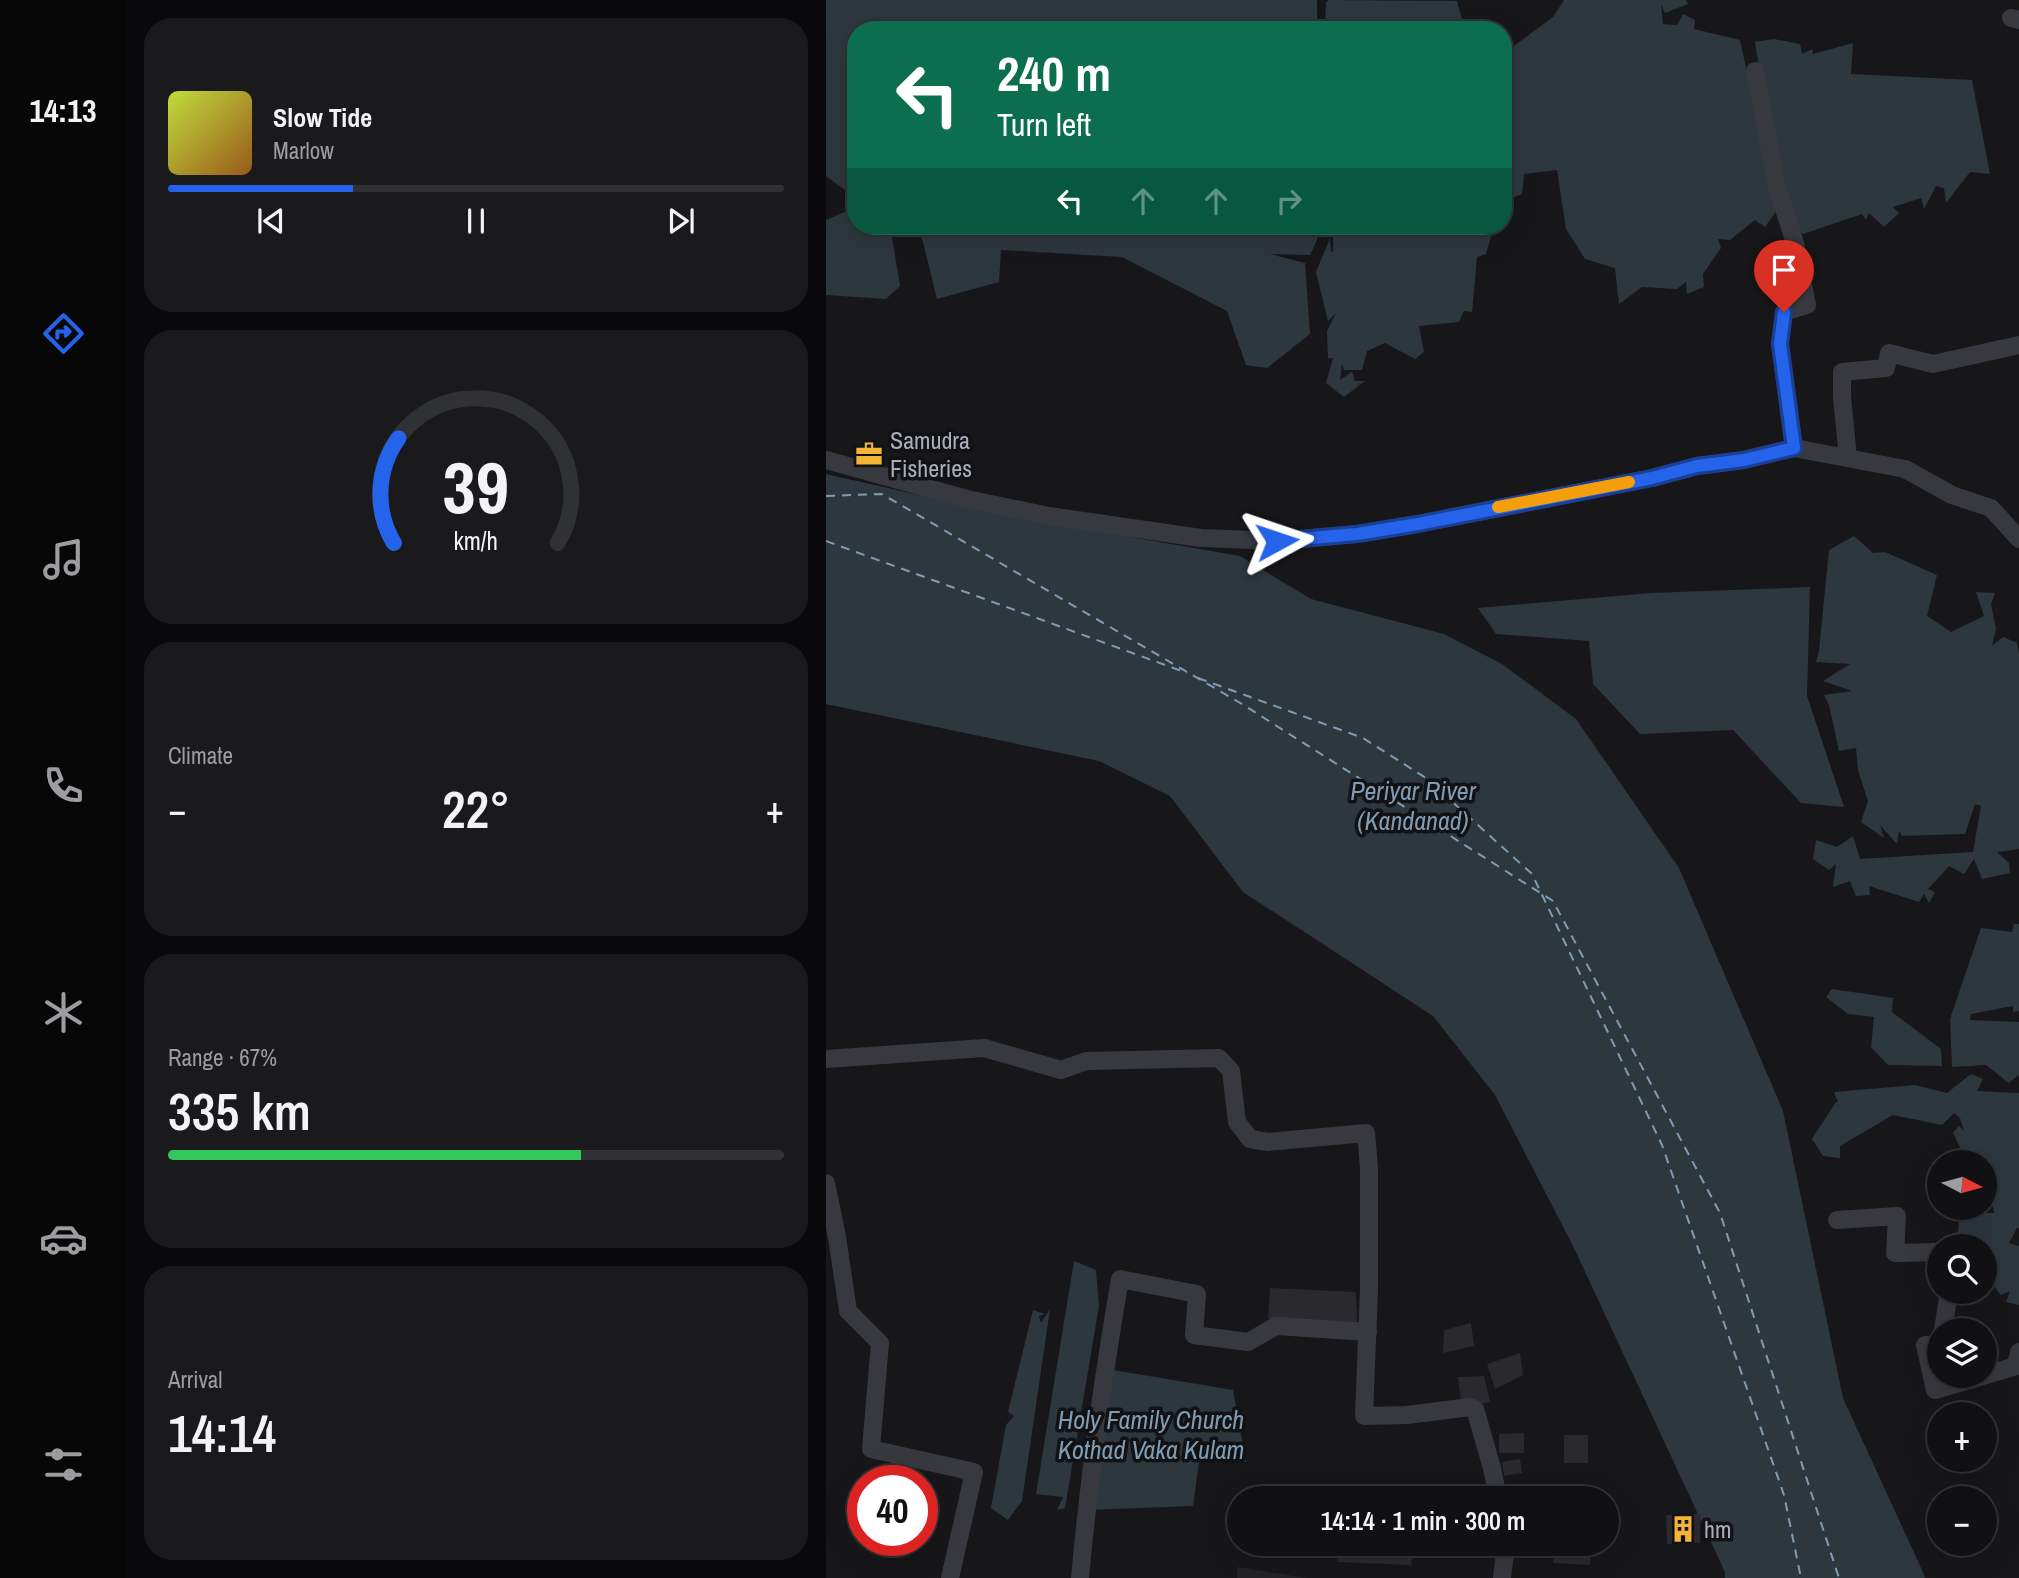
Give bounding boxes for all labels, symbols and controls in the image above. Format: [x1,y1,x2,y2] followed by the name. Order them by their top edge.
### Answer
[997,40,1111,106] text: 240 m
[882,49,973,140] icon: left
[29,89,97,132] text: 14:13
[273,100,372,135] text: Slow Tide
[997,103,1091,146] text: Turn left
[273,135,334,166] text: Marlow
[1051,182,1089,220] icon: left
[1124,182,1162,220] icon: ahead
[1197,182,1235,220] icon: ahead
[1270,182,1308,220] icon: right
[252,202,290,240] icon: previous
[457,202,495,240] icon: pause
[662,202,700,240] icon: next
[1754,240,1814,312] pin
[1765,251,1803,289] icon: arrive
[39,309,88,358] icon: directions
[890,424,972,484] place label: Samudra Fisheries
[443,438,509,536] text: 39
[854,439,884,469] office icon: Samudra Fisheries
[1240,504,1314,578] position arrow
[454,524,498,558] text: km/h
[39,535,88,584] icon: music
[168,740,233,771] text: Climate
[39,761,88,810] icon: phone
[1350,773,1477,838] water label: Periyar River (Kandanad)
[442,774,510,844] text: 22°
[168,784,186,835] text: −
[766,784,784,835] text: +
[39,988,88,1037] icon: climate
[168,1042,277,1073] text: Range · 67%
[168,1076,311,1146] text: 335 km
[1927,1150,1997,1220] north arrow
[1927,1150,1997,1556] map controls
[39,1214,88,1263] icon: car
[1927,1234,1997,1304] button: search
[1927,1318,1997,1388] button: layers
[168,1364,223,1395] text: Arrival
[168,1398,276,1468] text: 14:14
[1058,1402,1244,1467] water label: Holy Family Church Kothad Vaka Kulam
[1927,1402,1997,1472] button: +
[39,1440,88,1489] icon: filters
[847,1465,938,1556] speed limit sign: 40
[1927,1486,1997,1556] button: −
[1321,1503,1525,1538] text: 14:14 · 1 min · 300 m
[1704,1513,1731,1545] place label: hm
[1668,1514,1698,1544] building icon: hm

